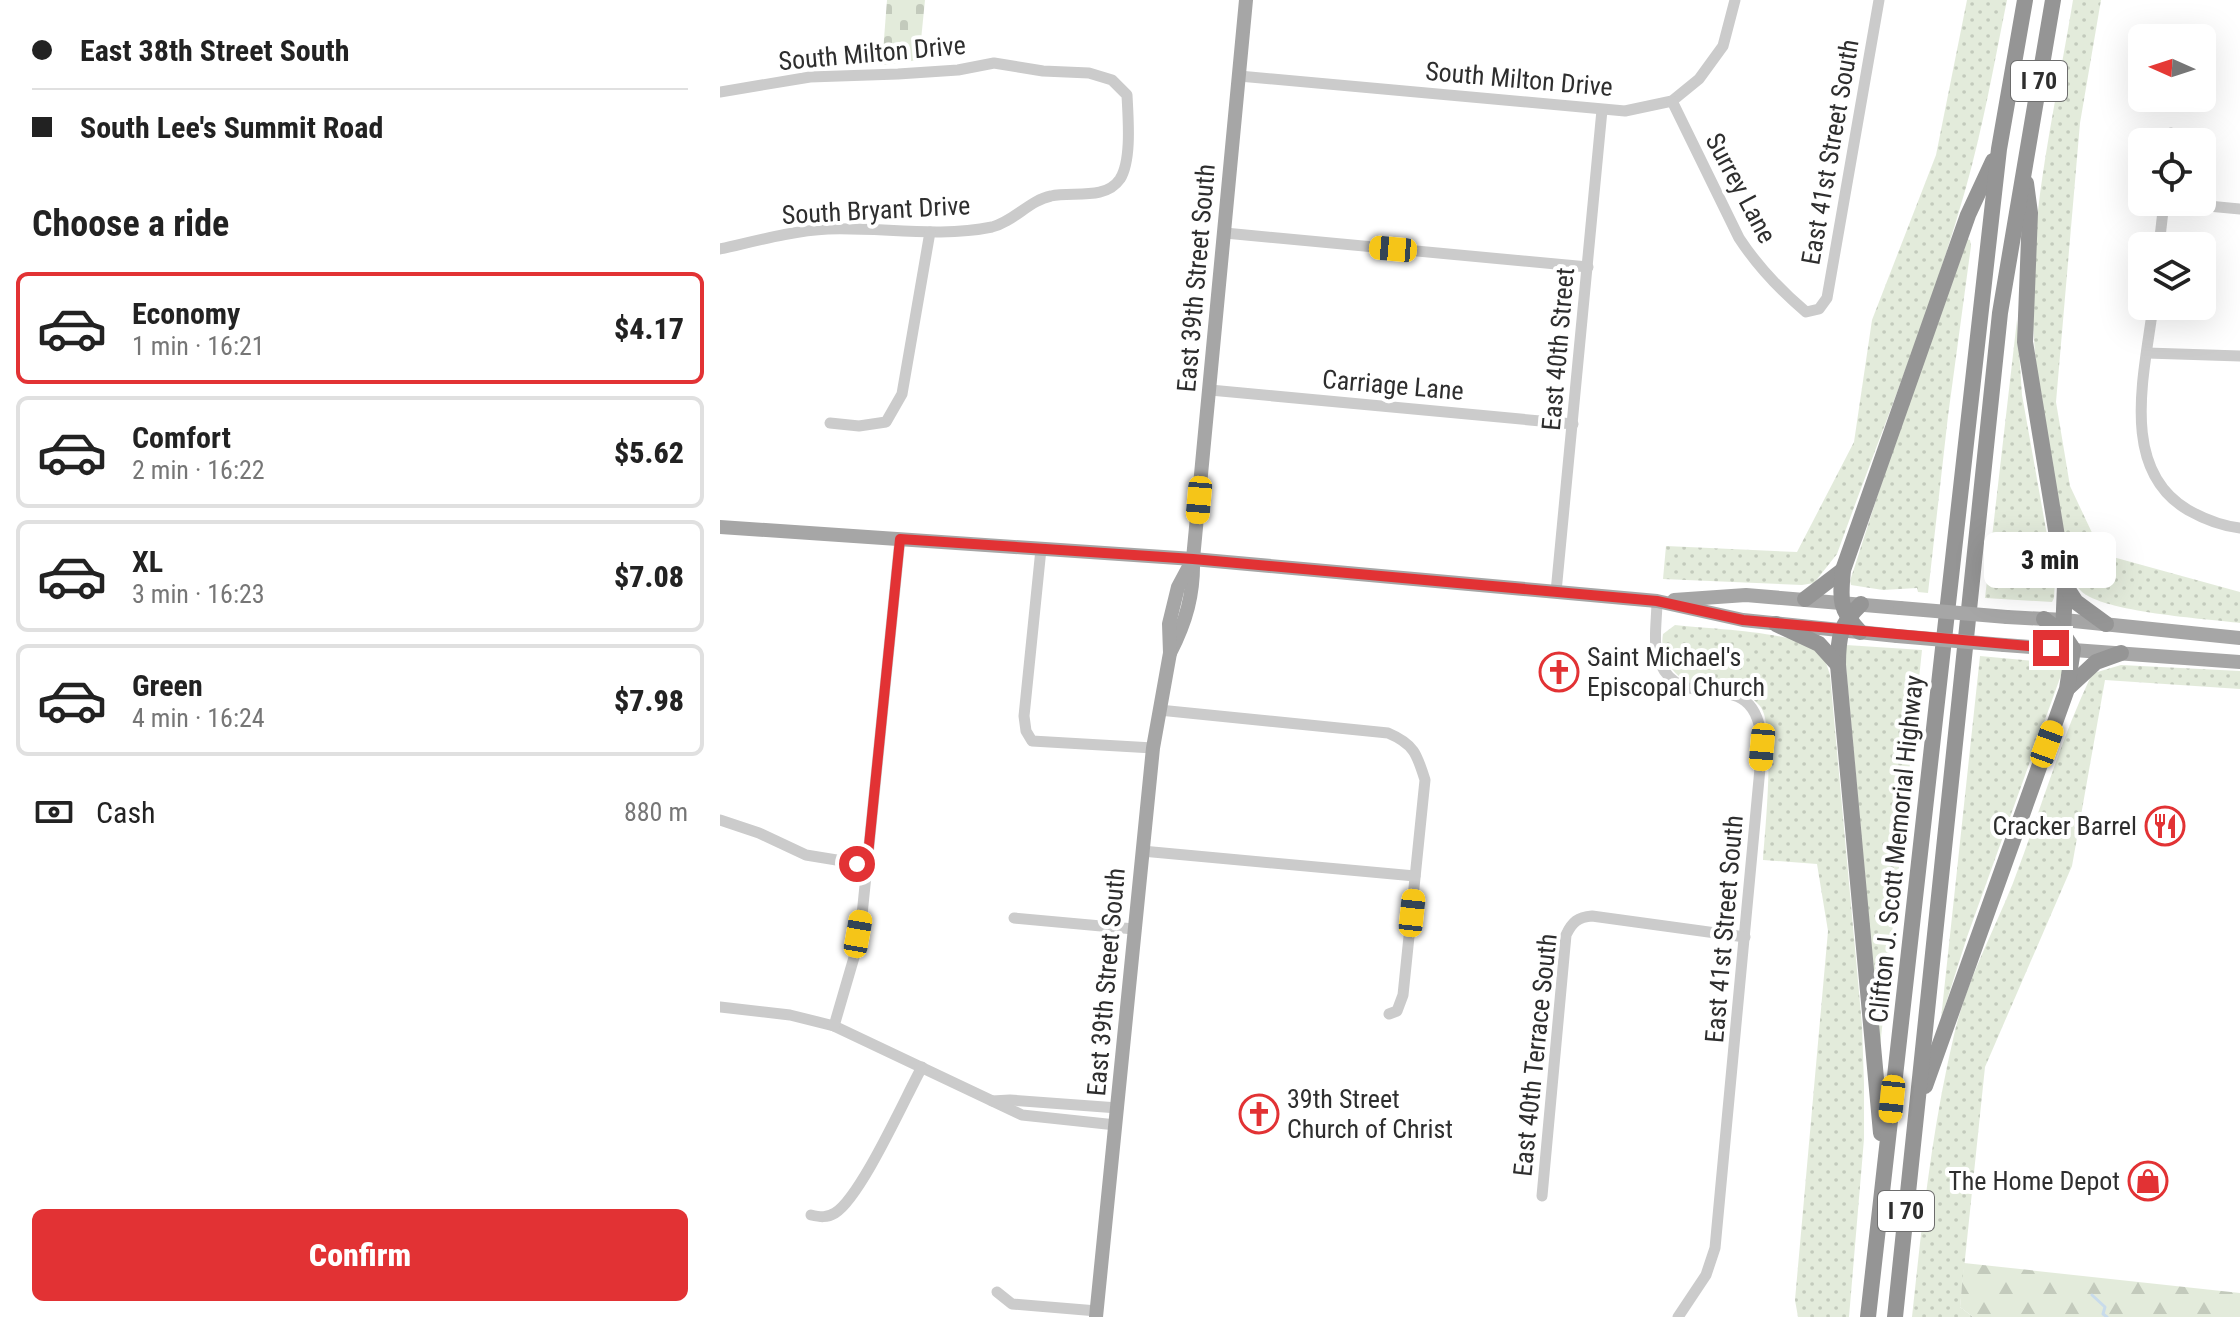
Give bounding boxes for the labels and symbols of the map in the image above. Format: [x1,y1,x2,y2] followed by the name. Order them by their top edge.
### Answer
[2128,24,2216,112] north arrow
[777,30,967,76] street label: South Milton Drive
[1795,37,1865,267] street label: East 41st Street South
[1424,56,1614,102] street label: South Milton Drive
[2011,61,2067,101] road number: I 70
[1700,128,1782,248] street label: Surrey Lane
[1171,163,1221,393] street label: East 39th Street South
[781,190,971,230] street label: South Bryant Drive
[1368,235,1418,263] car
[1536,266,1580,432] street label: East 40th Street
[1321,364,1465,406] street label: Carriage Lane
[1185,475,1213,525] car
[1985,532,2117,588] callout: 3 min
[2033,630,2069,666] route end
[1587,642,1765,702] place label: Saint Michael's Episcopal Church
[1538,651,1580,693] church icon: Saint Michael's Episcopal Church
[1863,674,1929,1024] street label: Clifton J. Scott Memorial Highway
[2028,717,2066,771] car
[1748,722,1776,772] car
[2144,805,2186,847] restaurant icon: Cracker Barrel
[1992,811,2137,841] place label: Cracker Barrel
[1699,814,1749,1044] street label: East 41st Street South
[839,846,875,882] route start
[1081,867,1131,1097] street label: East 39th Street South
[1398,888,1426,938] car
[842,908,874,960] car
[1507,932,1563,1178] street label: East 40th Terrace South
[1878,1074,1906,1124] car
[1287,1084,1453,1144] place label: 39th Street Church of Christ
[1238,1093,1280,1135] church icon: 39th Street Church of Christ
[2127,1160,2169,1202] shop icon: The Home Depot
[1948,1166,2120,1196] place label: The Home Depot
[1878,1191,1934,1231] road number: I 70

